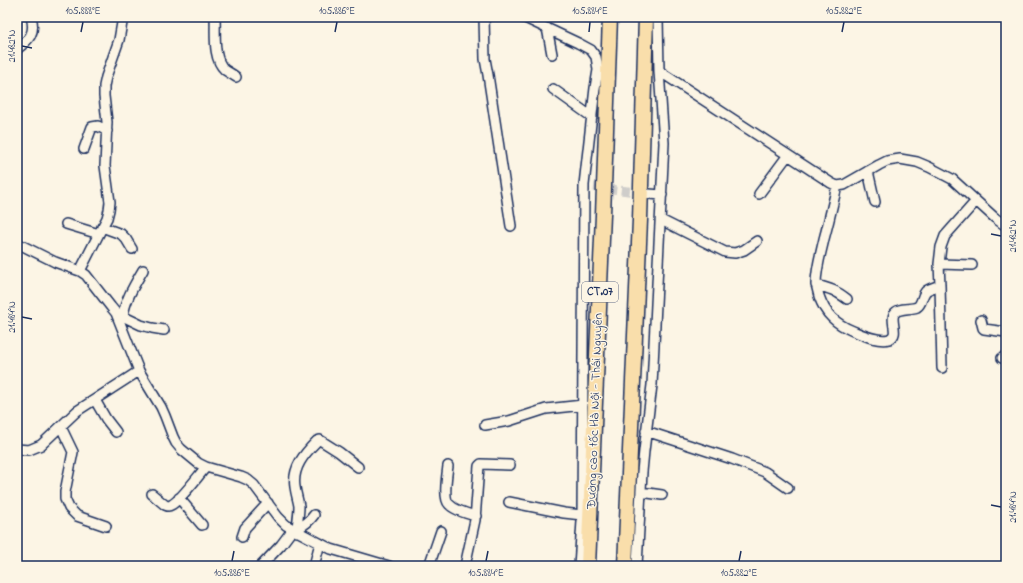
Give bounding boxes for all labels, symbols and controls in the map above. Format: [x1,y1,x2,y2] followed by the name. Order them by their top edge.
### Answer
[65,4,101,19] text: 105.888°E
[319,4,355,19] text: 105.886°E
[572,4,608,19] text: 105.884°E
[826,4,862,19] text: 105.882°E
[5,30,20,62] text: 21.482°N
[1006,220,1021,252] text: 21.482°N
[582,282,618,302] road number: CT.07
[5,301,20,333] text: 21.484°N
[582,313,609,510] street label: Đường cao tốc Hà Nội - Thái Nguyên
[1006,491,1021,523] text: 21.484°N
[214,566,250,581] text: 105.886°E
[468,566,504,581] text: 105.884°E
[721,566,757,581] text: 105.882°E

